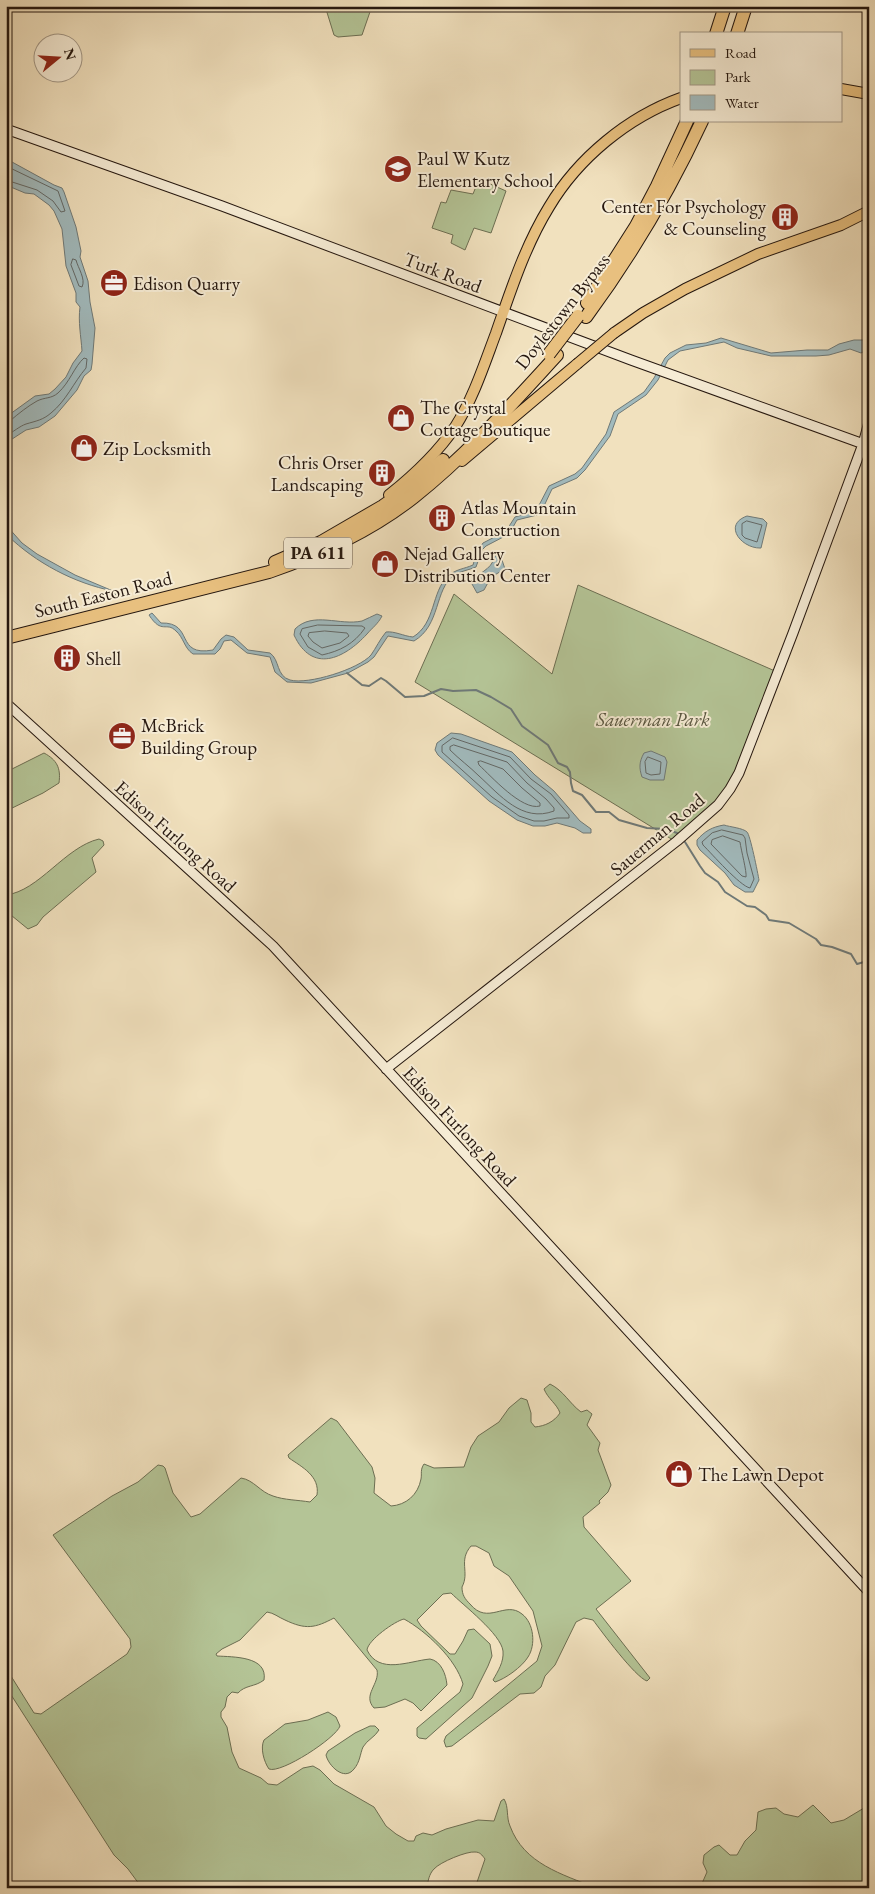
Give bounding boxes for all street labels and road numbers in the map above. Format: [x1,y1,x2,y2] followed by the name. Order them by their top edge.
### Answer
[400,246,486,299] street label: Turk Road
[509,248,615,374] street label: Doylestown Bypass
[284,538,352,568] road number: PA 611
[32,565,175,624] street label: South Easton Road
[109,775,242,898] street label: Edison Furlong Road
[605,787,710,881] street label: Sauerman Road
[397,1061,522,1192] street label: Edison Furlong Road

